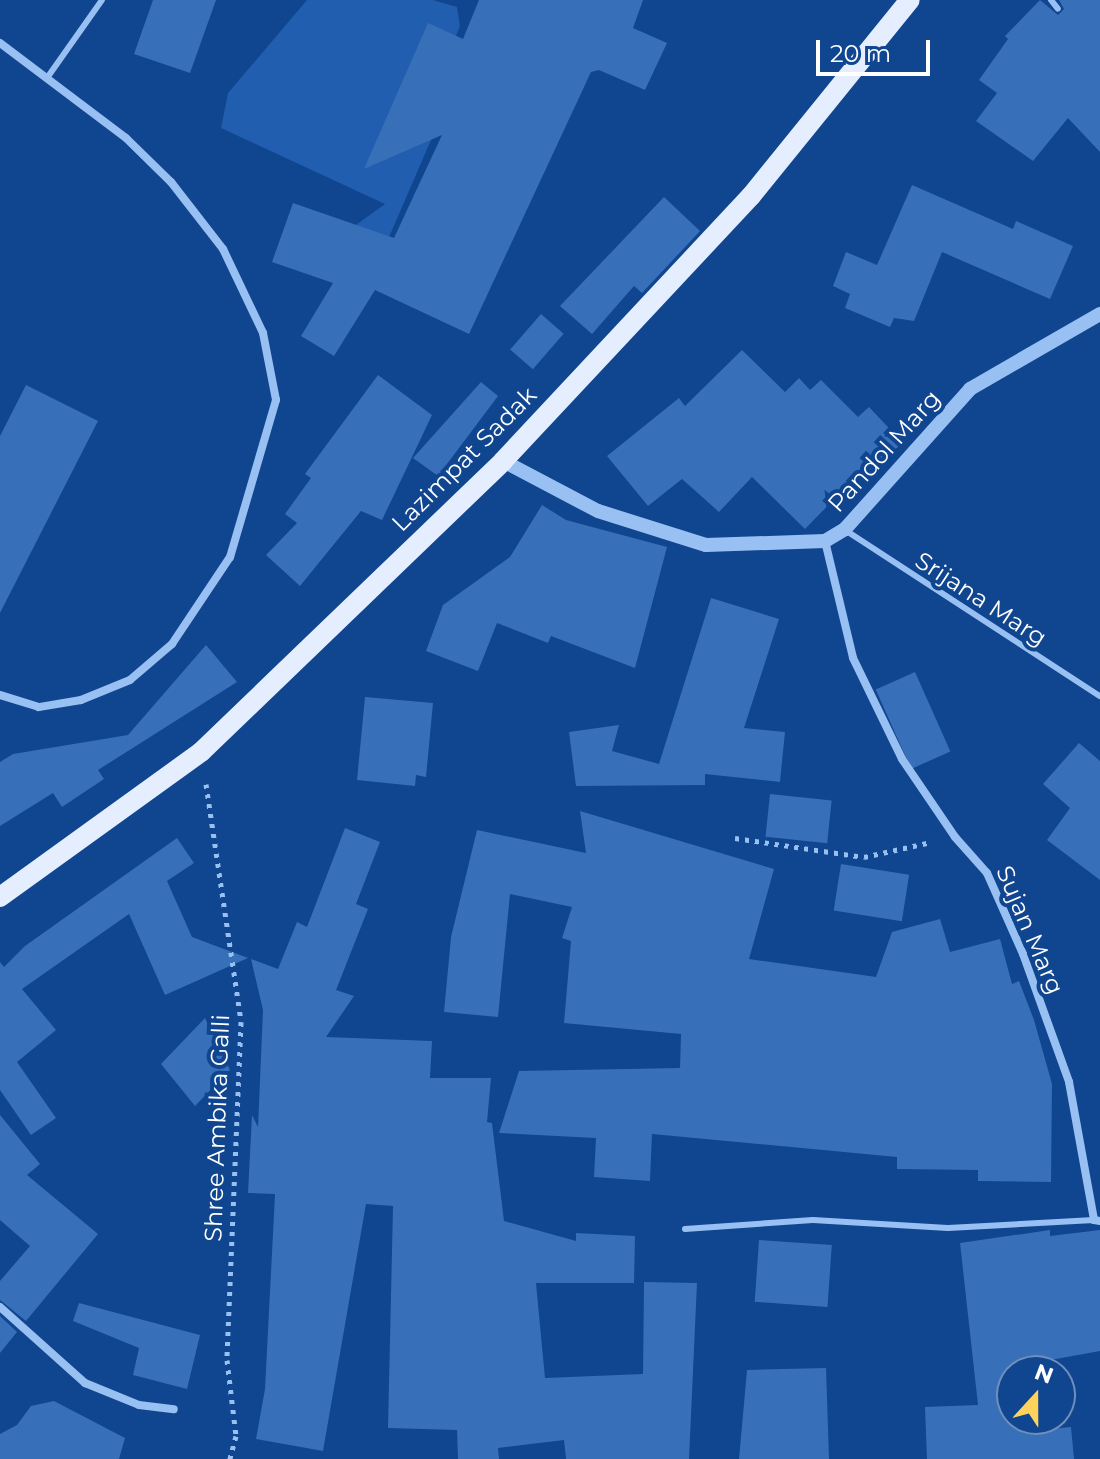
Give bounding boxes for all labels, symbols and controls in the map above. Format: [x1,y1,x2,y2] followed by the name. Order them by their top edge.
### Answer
[820,24,934,74] scale bar
[830,39,891,68] text: 20 m
[386,381,542,537] street label: Lazimpat Sadak
[822,384,946,518] street label: Pandol Marg
[910,546,1052,652] street label: Srijana Marg
[990,861,1070,999] street label: Sujan Marg
[199,1014,235,1242] street label: Shree Ambika Galli
[996,1355,1076,1435] north arrow
[1031,1358,1057,1390] text: N

